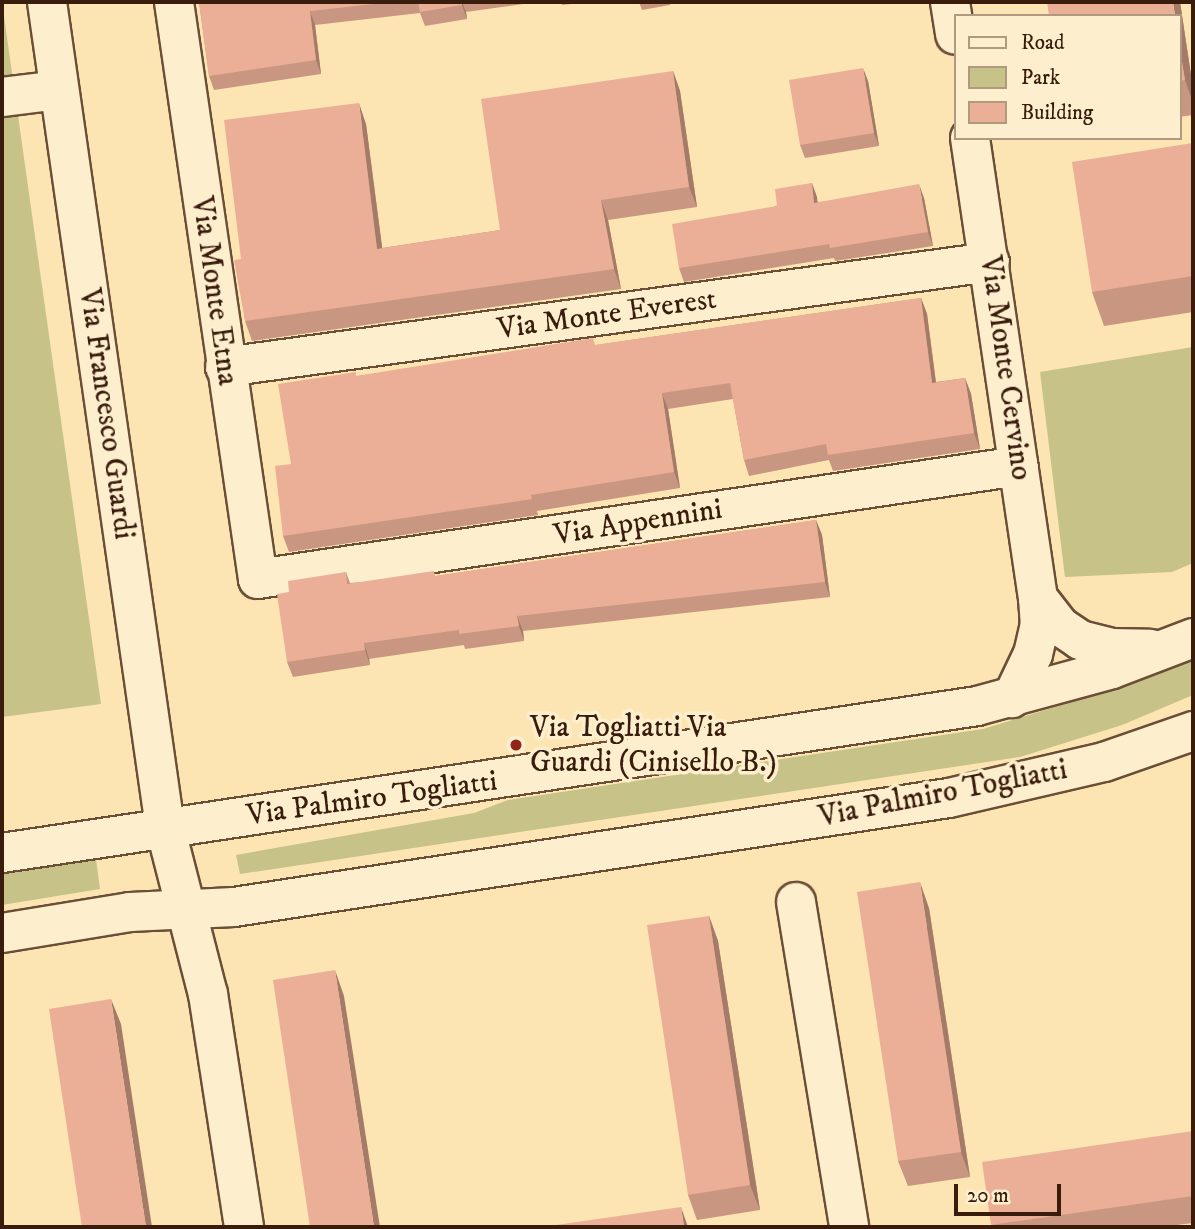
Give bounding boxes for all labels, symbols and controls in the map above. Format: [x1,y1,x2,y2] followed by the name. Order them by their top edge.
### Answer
[954,14,1181,140] legend
[1021,30,1065,56] text: Road
[1021,65,1060,91] text: Park
[1021,100,1093,126] text: Building
[183,194,245,388] street label: Via Monte Etna
[971,253,1039,483] street label: Via Monte Cervino
[495,282,719,348] street label: Via Monte Everest
[71,286,141,542] street label: Via Francesco Guardi
[551,492,725,554] street label: Via Appennini
[530,710,777,780] place label: Via Togliatti Via Guardi (Cinisello B.)
[508,737,524,753] marker: Via Togliatti Via Guardi (Cinisello B.)
[816,752,1070,836] street label: Via Palmiro Togliatti
[244,764,500,834] street label: Via Palmiro Togliatti
[957,1170,1064,1214] scale bar
[967,1183,1009,1209] text: 20 m

